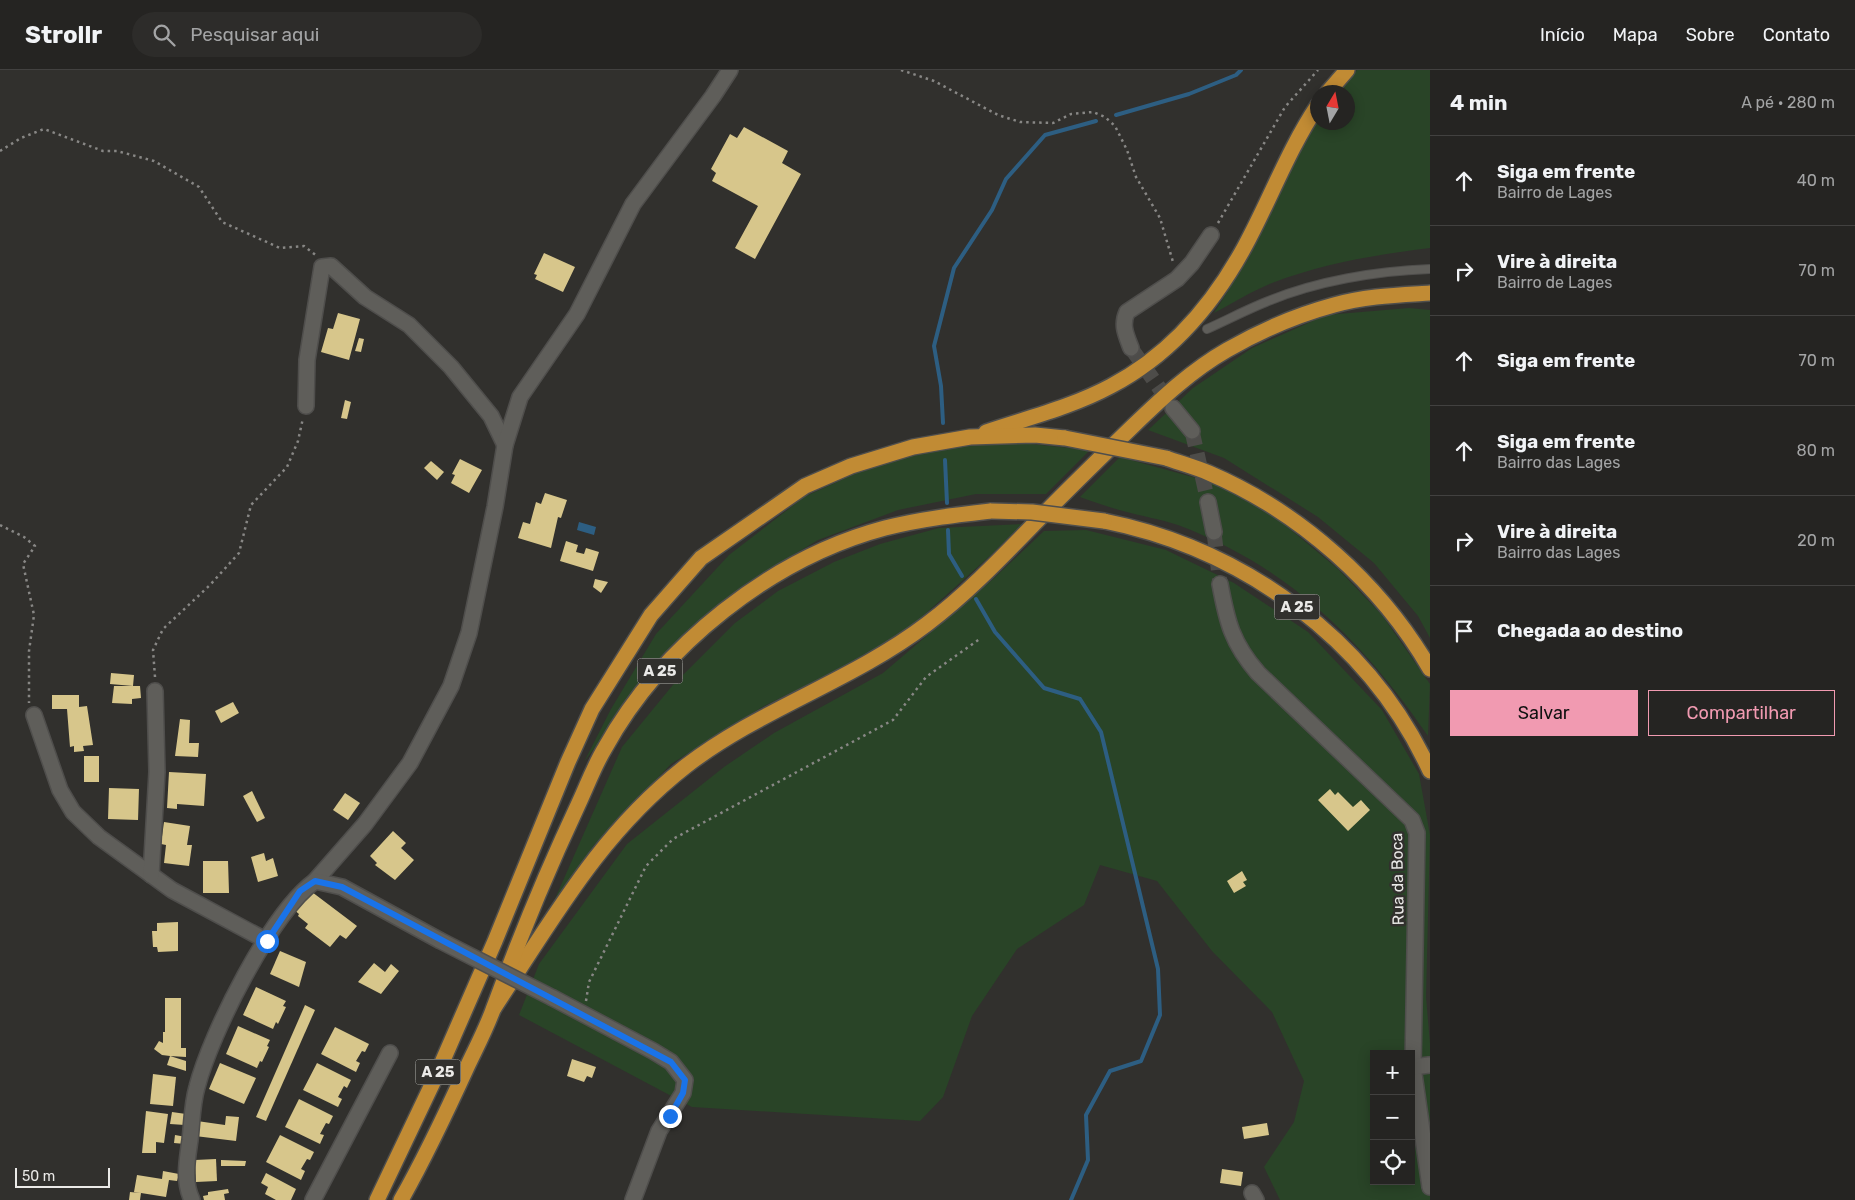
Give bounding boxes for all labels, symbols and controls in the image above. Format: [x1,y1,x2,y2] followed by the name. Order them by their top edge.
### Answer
[132,12,482,57] search box
[25,21,102,49] text: Strollr
[150,21,178,49] icon: search
[190,23,319,46] text: Pesquisar aqui
[1540,24,1585,46] text: Início
[1613,24,1658,46] text: Mapa
[1686,24,1735,46] text: Sobre
[1763,24,1830,46] text: Contato
[1310,85,1355,130] north arrow
[1450,90,1508,115] text: 4 min
[1741,93,1835,112] text: A pé · 280 m
[1497,160,1635,183] text: Siga em frente
[1450,167,1478,195] icon: ahead
[1797,171,1835,190] text: 40 m
[1497,183,1612,202] text: Bairro de Lages
[1497,250,1617,273] text: Vire à direita
[1450,257,1478,285] icon: right
[1798,261,1835,280] text: 70 m
[1497,273,1612,292] text: Bairro de Lages
[1450,347,1478,375] icon: ahead
[1497,349,1635,372] text: Siga em frente
[1798,351,1835,370] text: 70 m
[1497,430,1635,453] text: Siga em frente
[1450,437,1478,465] icon: ahead
[1797,441,1835,460] text: 80 m
[1497,453,1620,472] text: Bairro das Lages
[1497,520,1617,543] text: Vire à direita
[1450,527,1478,555] icon: right
[1797,531,1835,550] text: 20 m
[1497,543,1620,562] text: Bairro das Lages
[1274,594,1320,620] road number: A 25
[1450,617,1478,645] icon: arrive
[1497,619,1683,642] text: Chegada ao destino
[638,658,682,684] road number: A 25
[1450,690,1638,736] button: Salvar
[1648,690,1835,736] button: Compartilhar
[1387,832,1408,925] street label: Rua da Boca
[256,930,279,953] route start
[1370,1050,1415,1185] map controls
[1370,1050,1415,1095] button: +
[416,1060,460,1084] road number: A 25
[1370,1095,1415,1140] button: −
[659,1105,682,1128] route end
[1370,1140,1415,1185] button: locate
[15,1165,110,1188] scale bar
[22,1168,55,1185] text: 50 m

